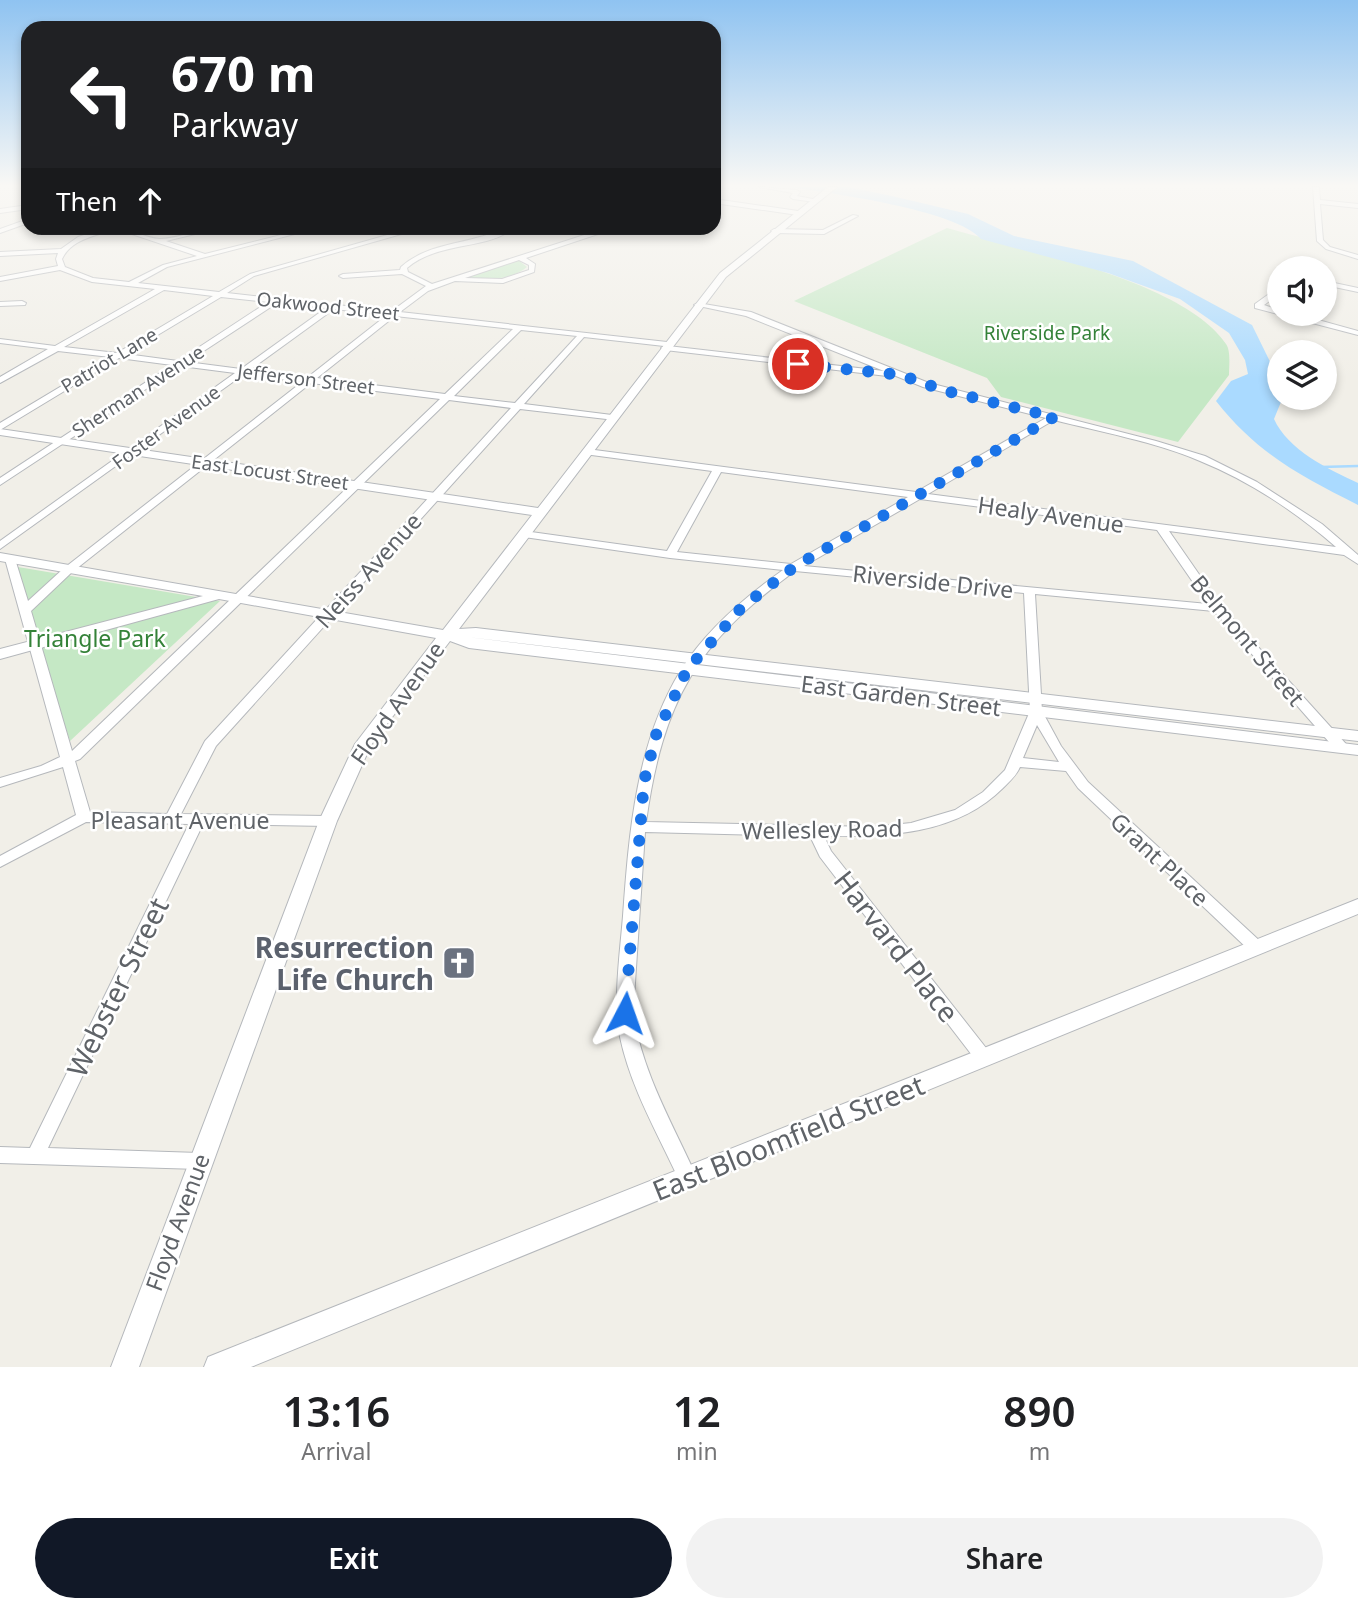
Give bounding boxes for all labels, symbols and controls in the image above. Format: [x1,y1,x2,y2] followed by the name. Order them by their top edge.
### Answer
[171,40,316,106] text: 670 m
[56,49,147,140] icon: left
[171,103,298,146] text: Parkway
[131,182,169,220] icon: ahead
[56,183,117,219] text: Then
[1267,256,1337,410] map controls
[1267,256,1337,326] button: sound
[255,286,401,326] street label: Oakwood Street
[984,320,1110,346] park label: Riverside Park
[56,321,162,399] street label: Patriot Lane
[768,334,828,394] pin
[67,339,209,443] street label: Sherman Avenue
[1267,340,1337,410] button: layers
[779,345,817,383] icon: arrive
[234,357,376,400] street label: Jefferson Street
[107,379,225,475] street label: Foster Avenue
[190,448,350,496] street label: East Locust Street
[976,488,1126,540] street label: Healy Avenue
[308,505,428,635] street label: Neiss Avenue
[851,557,1015,605] street label: Riverside Drive
[1184,568,1312,712] street label: Belmont Street
[24,622,167,654] park label: Triangle Park
[343,635,451,771] street label: Floyd Avenue
[799,667,1003,723] street label: East Garden Street
[91,804,269,836] street label: Pleasant Avenue
[1104,805,1216,913] street label: Grant Place
[741,812,903,846] street label: Wellesley Road
[826,862,968,1030] street label: Harvard Place
[57,891,177,1083] street label: Webster Street
[255,928,434,998] place label: Resurrection Life Church
[440,944,478,982] church icon: Resurrection Life Church
[588,976,662,1050] position arrow
[646,1065,930,1209] street label: East Bloomfield Street
[137,1149,217,1295] street label: Floyd Avenue
[283,1382,390,1439] text: 13:16
[673,1382,721,1439] text: 12
[1003,1382,1075,1439] text: 890
[301,1435,371,1467] text: Arrival
[676,1435,718,1467] text: min
[1029,1435,1050,1467] text: m
[35,1518,672,1598] button: Exit
[686,1518,1323,1598] button: Share

